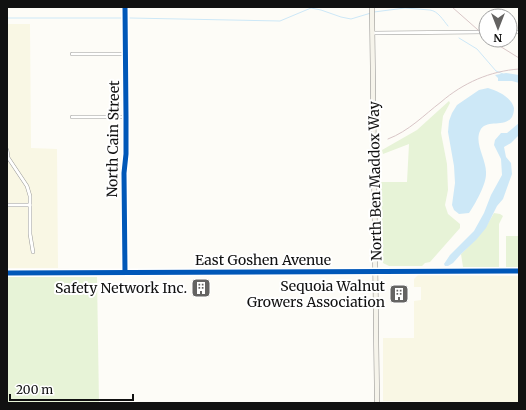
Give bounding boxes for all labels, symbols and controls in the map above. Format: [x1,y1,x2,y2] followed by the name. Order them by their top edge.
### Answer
[478,8,518,48] north arrow
[493,31,502,45] text: N
[103,80,123,198] street label: North Cain Street
[365,100,385,261] street label: North Ben Maddox Way
[195,251,331,269] street label: East Goshen Avenue
[190,277,212,299] building icon: Safety Network Inc.
[247,277,386,311] place label: Sequoia Walnut Growers Association
[55,279,187,297] place label: Safety Network Inc.
[388,283,410,305] building icon: Sequoia Walnut Growers Association
[10,376,133,402] scale bar
[16,382,53,397] text: 200 m

